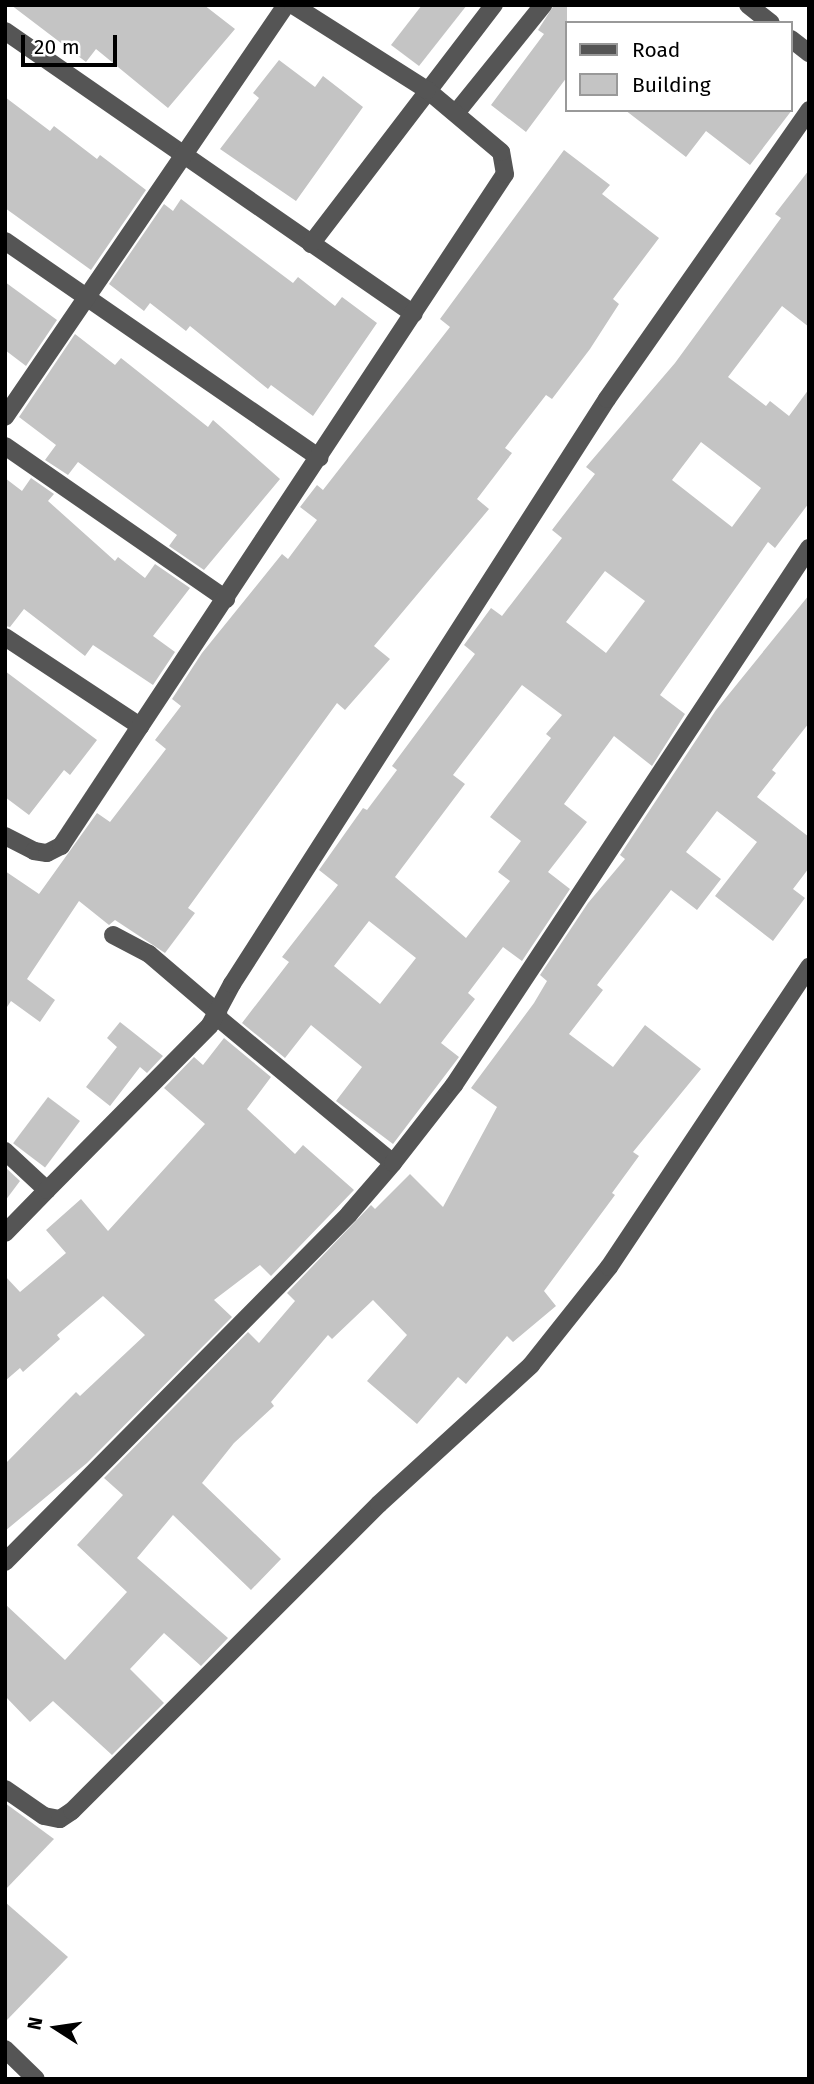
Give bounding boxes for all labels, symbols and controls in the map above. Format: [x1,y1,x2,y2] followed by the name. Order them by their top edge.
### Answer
[24,21,121,65] scale bar
[566,21,793,112] legend
[34,34,80,60] text: 20 m
[632,37,680,63] text: Road
[632,72,711,98] text: Building
[21,1993,91,2063] north arrow
[22,2015,48,2032] text: N

